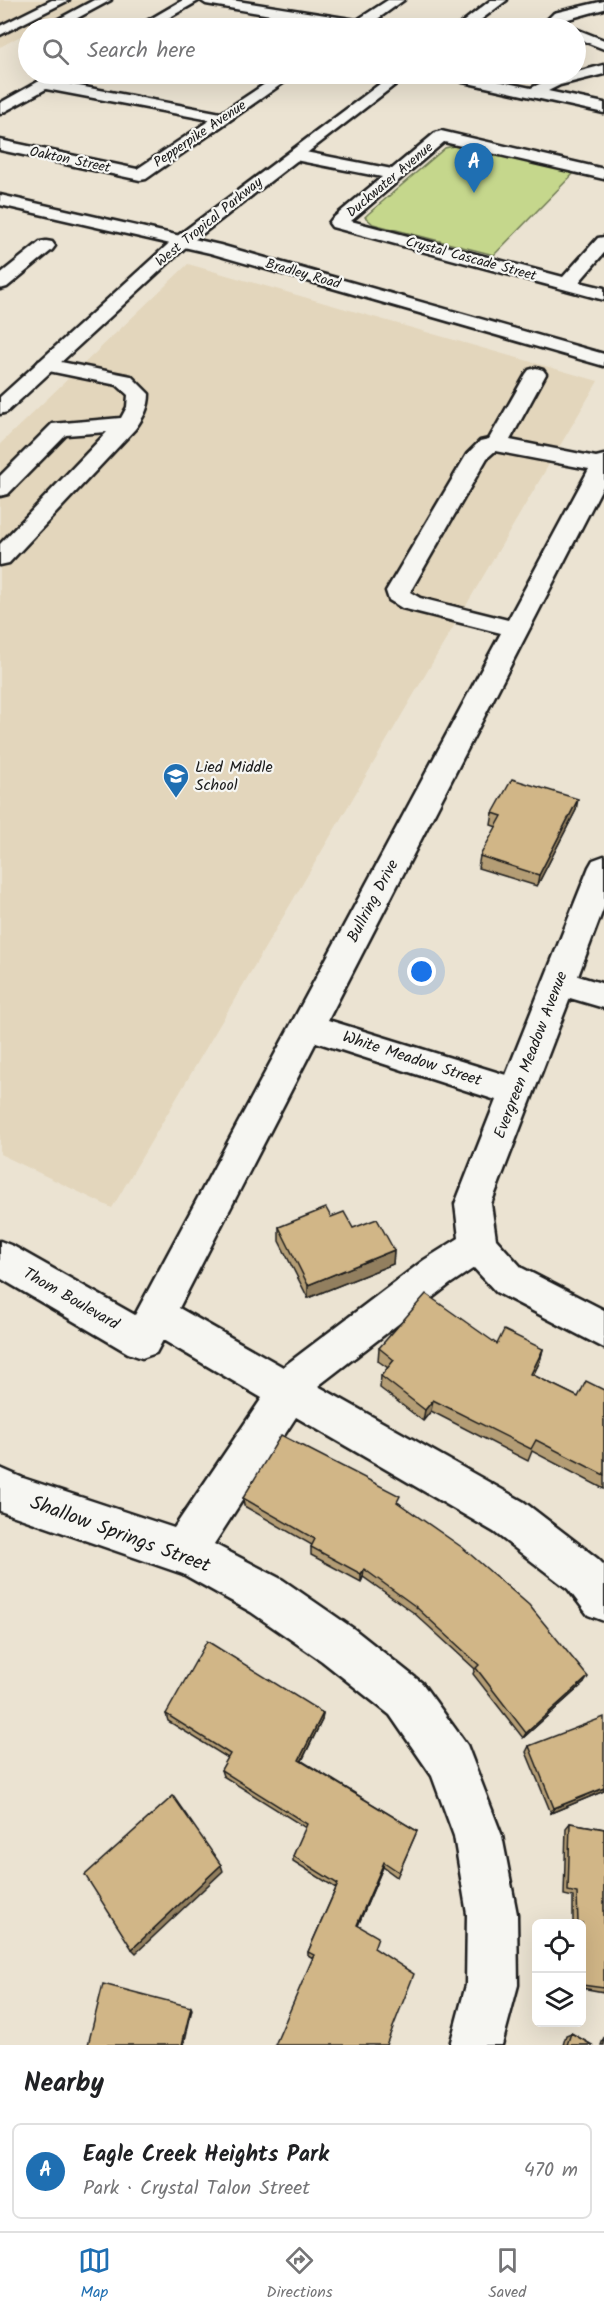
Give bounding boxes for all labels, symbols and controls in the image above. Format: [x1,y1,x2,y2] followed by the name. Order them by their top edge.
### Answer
[18,18,586,84] search box
[87,34,195,69] text: Search here
[39,35,72,68] icon: search
[149,94,251,173] street label: Pepperpike Avenue
[342,137,439,223] street label: Duckwater Avenue
[28,141,113,179] street label: Oakton Street
[454,144,494,193] pin: A
[151,171,268,272] street label: West Tropical Parkway
[403,231,539,287] street label: Crystal Cascade Street
[263,253,344,295] street label: Bradley Road
[195,755,273,798] place label: Lied Middle School
[161,761,191,799] school or university icon: Lied Middle School
[341,855,405,947] street label: Bullring Drive
[407,957,436,986] your location
[487,968,575,1142] street label: Evergreen Meadow Avenue
[339,1025,486,1094] street label: White Meadow Street
[18,1261,125,1337] street label: Thom Boulevard
[25,1487,215,1583] street label: Shallow Springs Street
[532,1919,586,2027] map controls
[532,1919,586,1973] button: locate
[532,1973,586,2027] button: layers
[24,2063,104,2105] text: Nearby
[83,2138,329,2173] text: Eagle Creek Heights Park
[39,2155,52,2187] text: A
[524,2155,578,2187] text: 470 m
[83,2173,310,2205] text: Park · Crystal Talon Street
[78,2244,111,2305] tab: Map
[266,2244,333,2305] tab: Directions
[488,2244,526,2305] tab: Saved

